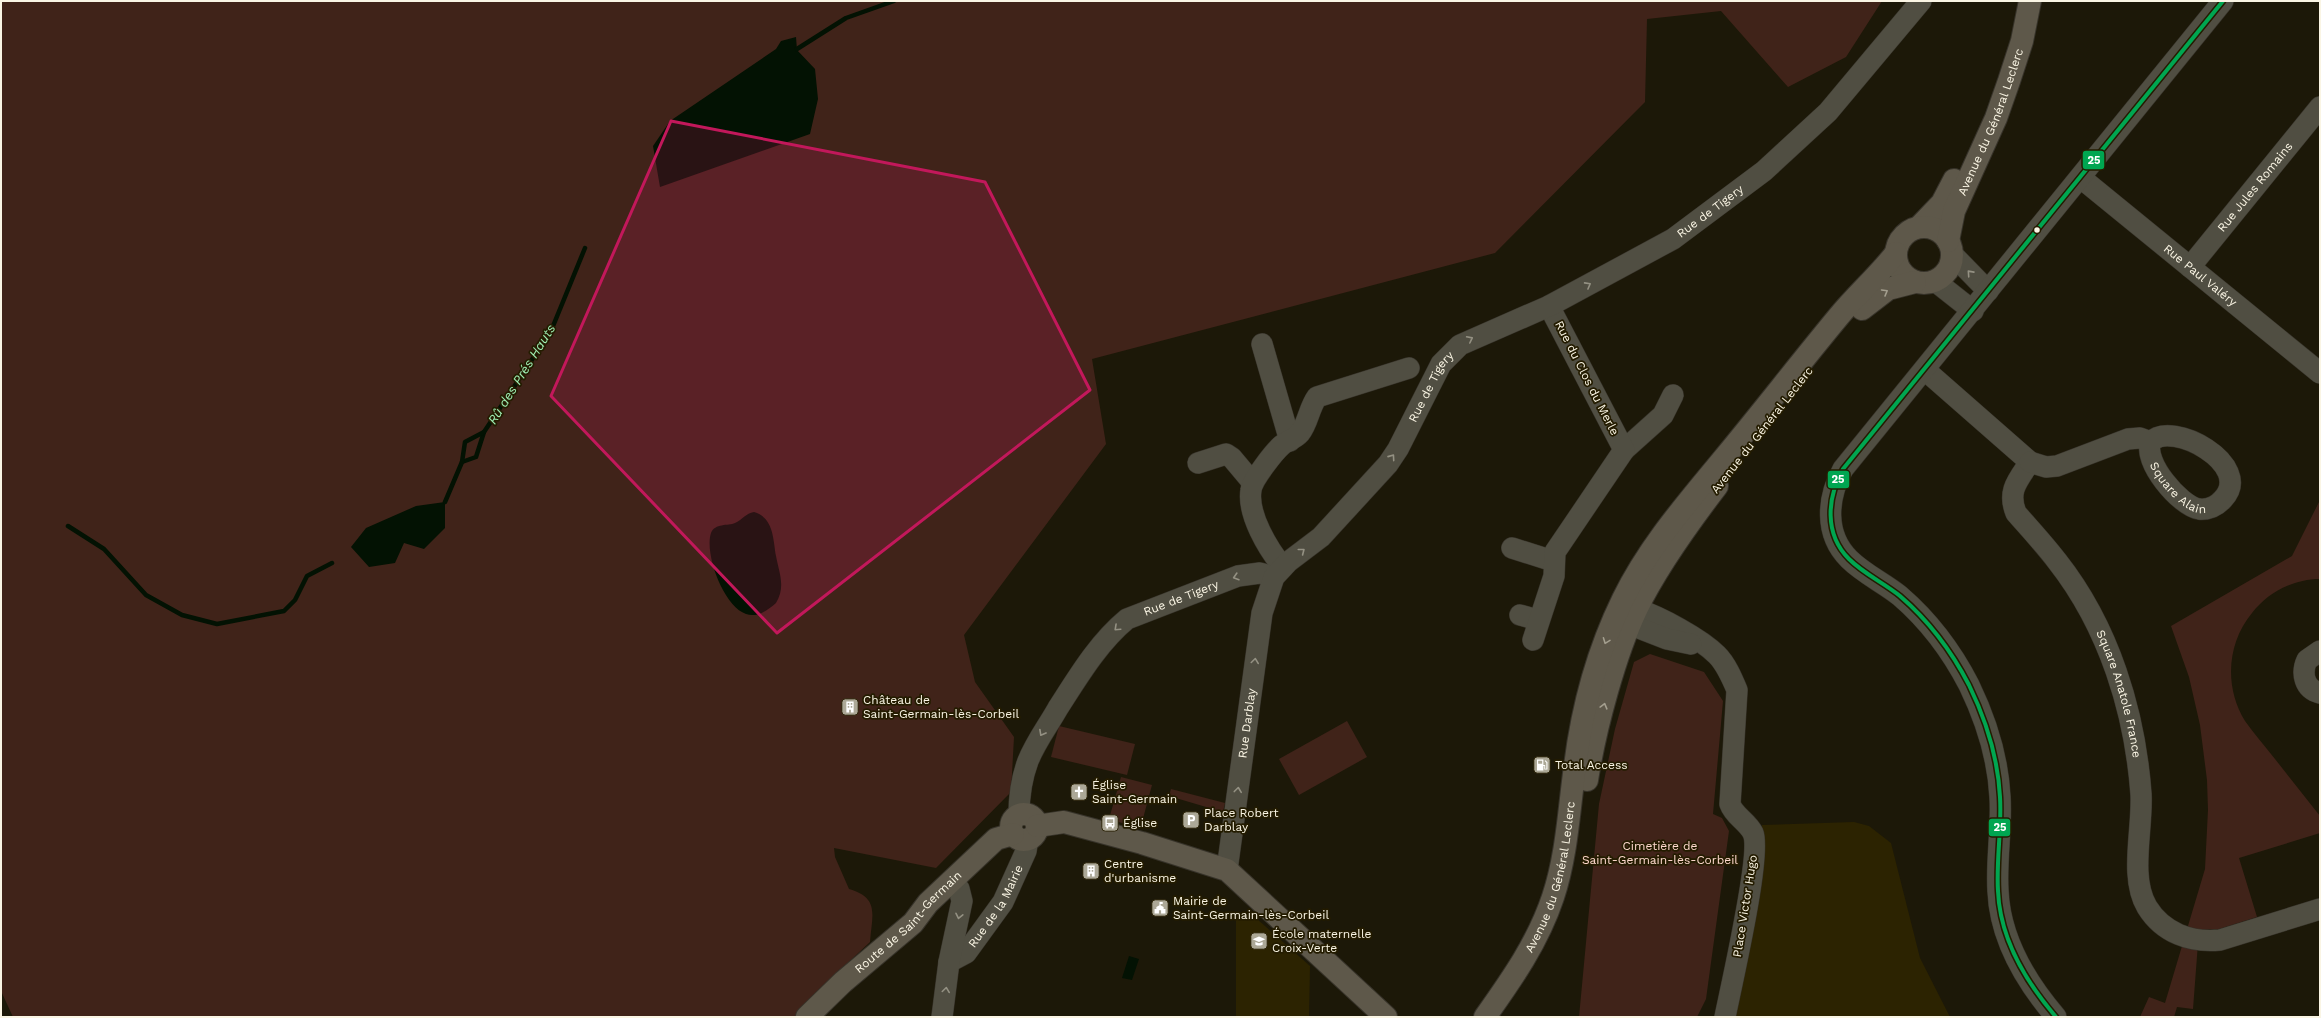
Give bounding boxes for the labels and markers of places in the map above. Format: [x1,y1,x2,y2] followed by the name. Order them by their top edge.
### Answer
[2032,225,2042,235] unlabelled marker
[863,693,1019,721] place label: Château de Saint-Germain-lès-Corbeil
[840,697,860,717] building icon: Château de Saint-Germain-lès-Corbeil
[1532,755,1552,775] fuel station icon: Total Access
[1555,758,1628,772] place label: Total Access
[1092,778,1177,806] place label: Église Saint-Germain
[1069,782,1089,802] church icon: Église Saint-Germain
[1204,806,1279,834] place label: Place Robert Darblay
[1181,810,1201,830] parking icon: Place Robert Darblay
[1100,813,1120,833] bus stop icon: Église
[1123,816,1157,830] place label: Église
[1104,857,1176,885] place label: Centre d'urbanisme
[1081,861,1101,881] building icon: Centre d'urbanisme
[1173,894,1329,922] place label: Mairie de Saint-Germain-lès-Corbeil
[1150,898,1170,918] public building icon: Mairie de Saint-Germain-lès-Corbeil
[1272,927,1372,955] place label: École maternelle Croix-Verte
[1249,931,1269,951] school or university icon: École maternelle Croix-Verte

